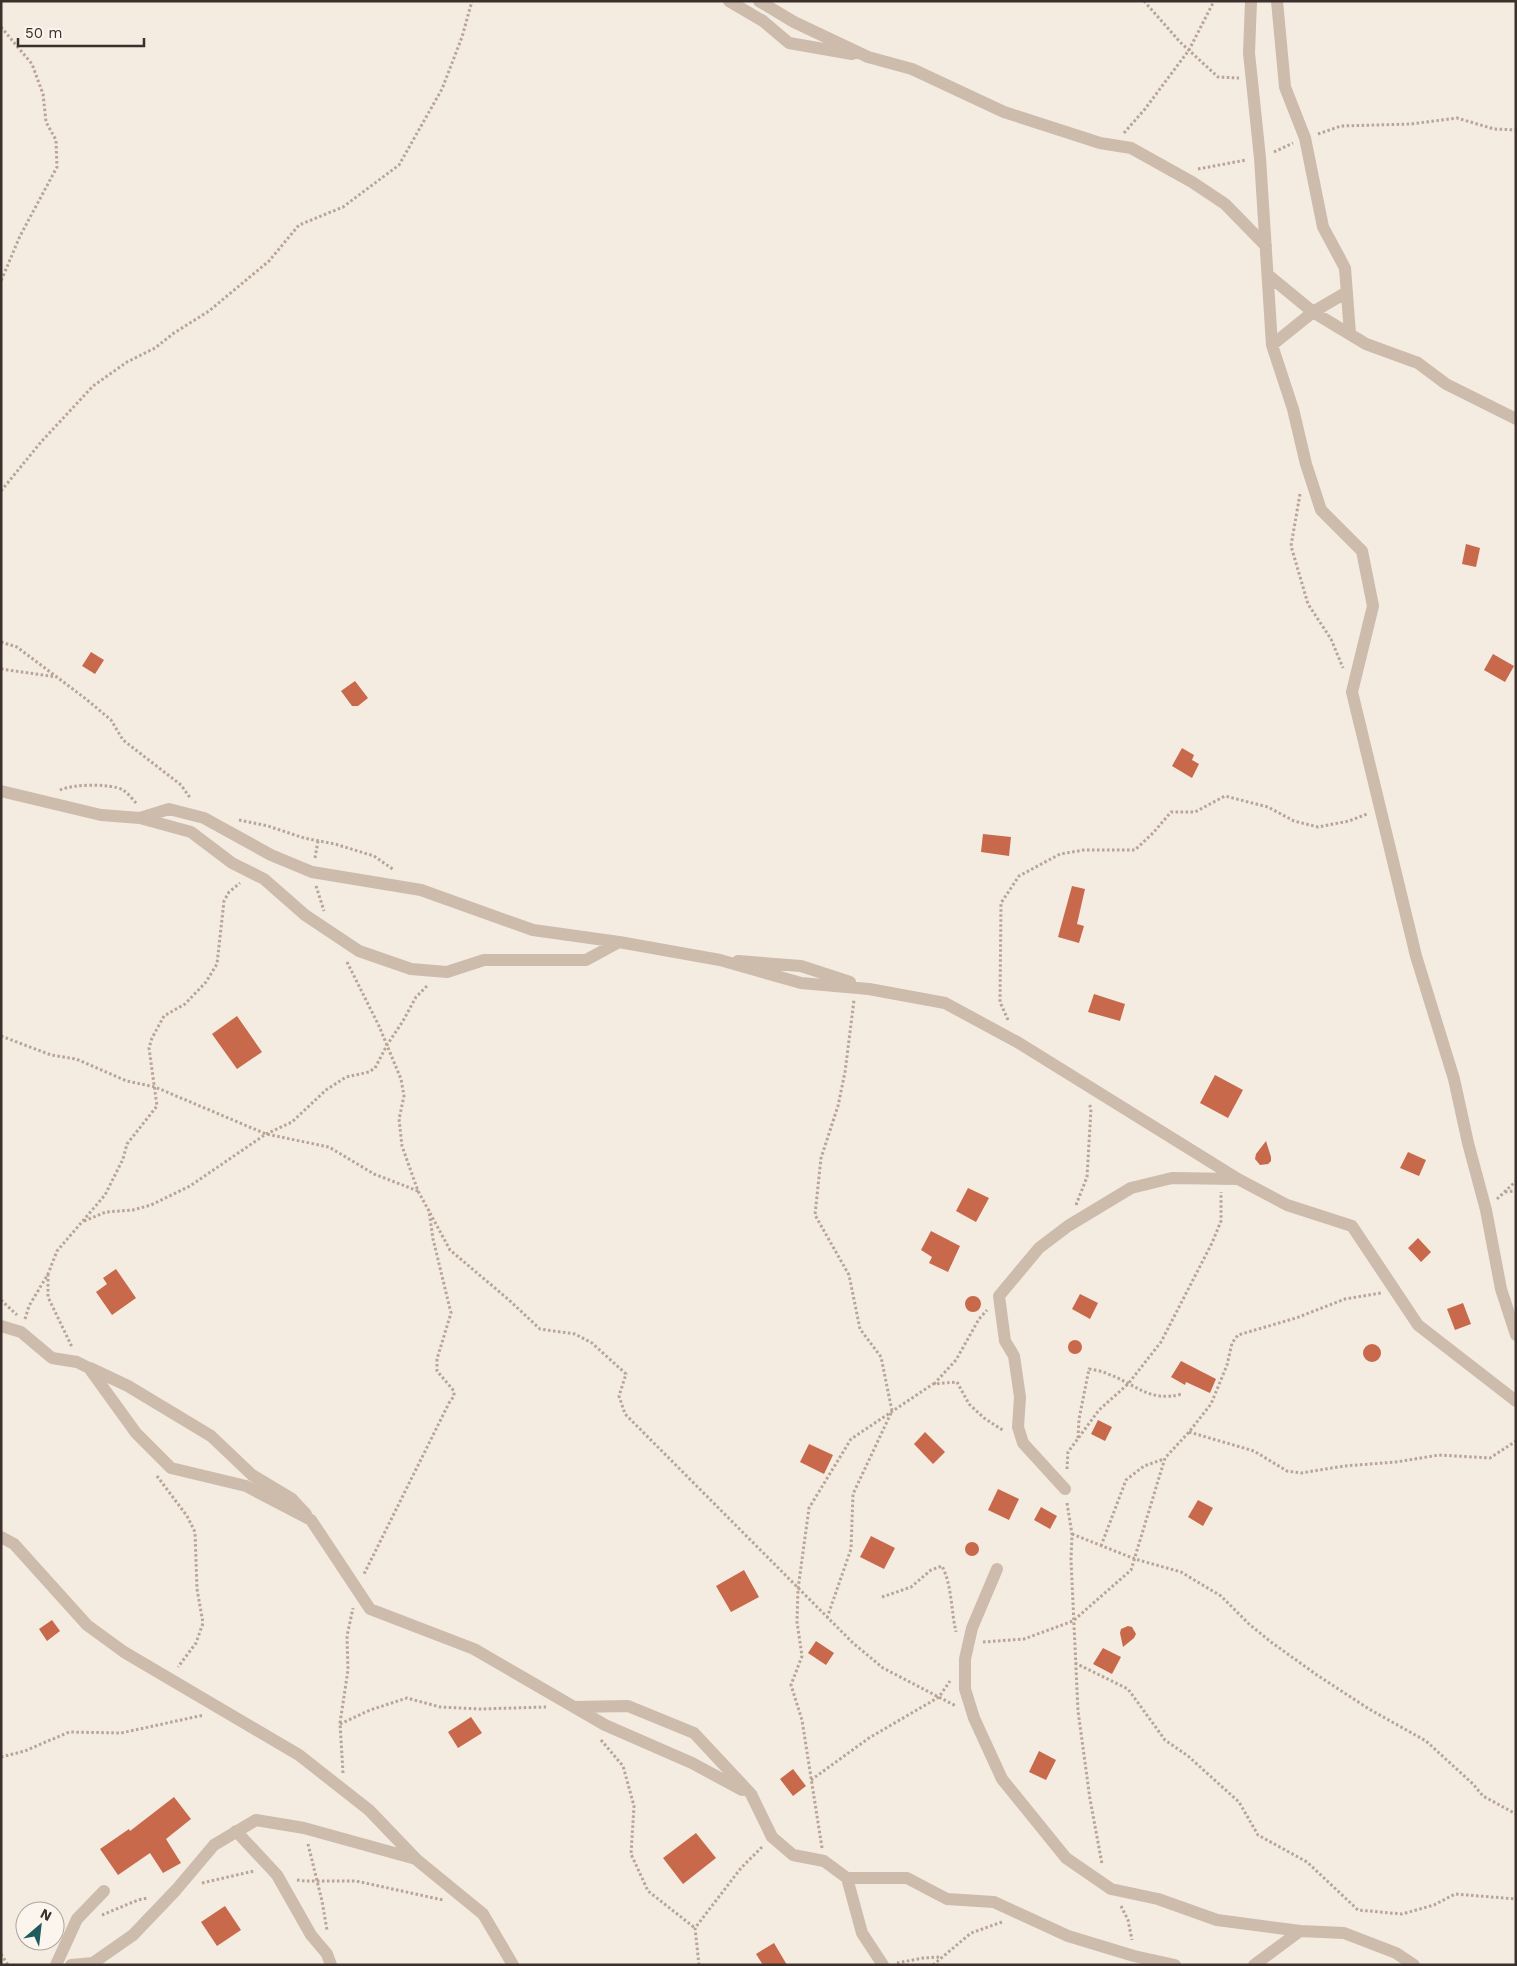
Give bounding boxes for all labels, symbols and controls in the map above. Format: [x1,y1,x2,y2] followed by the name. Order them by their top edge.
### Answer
[18,15,144,47] scale bar
[25,24,62,42] text: 50 m
[15,1901,65,1951] north arrow
[38,1905,54,1924] text: N

